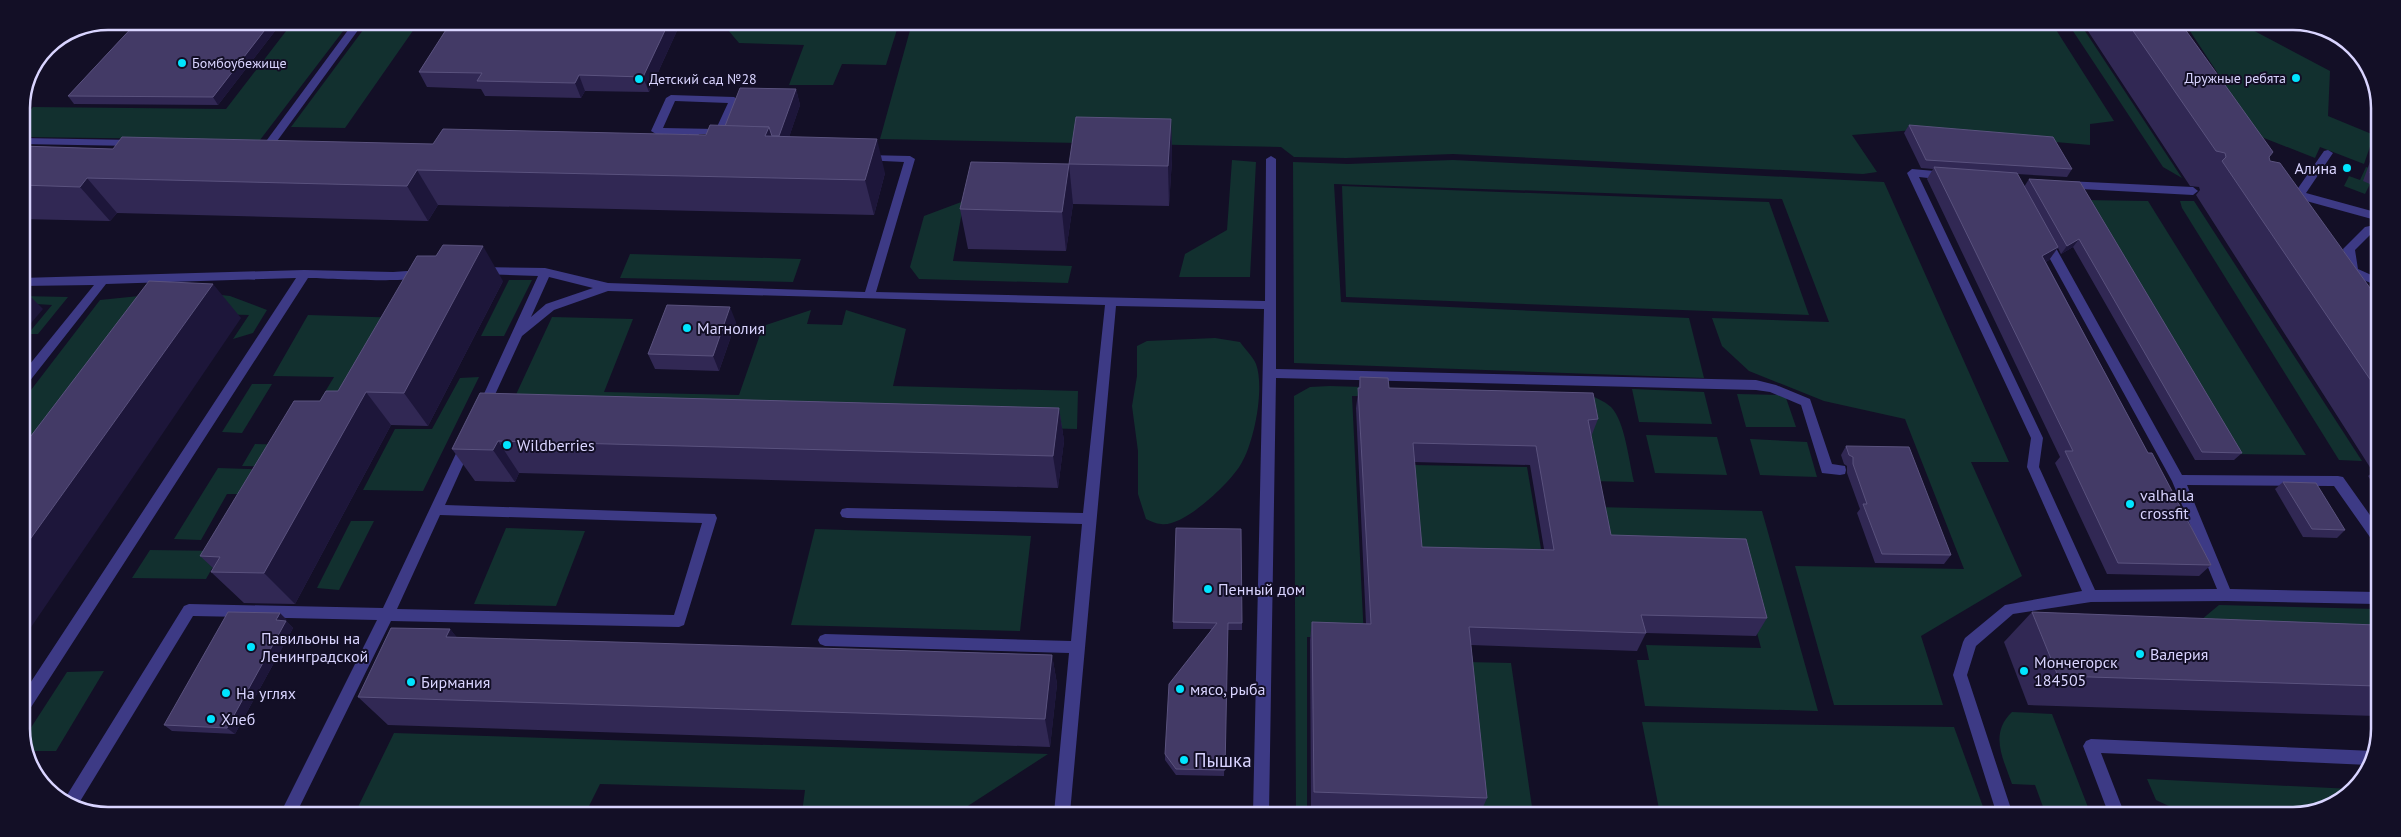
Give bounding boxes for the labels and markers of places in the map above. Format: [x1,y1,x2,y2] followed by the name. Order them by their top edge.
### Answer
[192,54,287,72] place label: Бомбоубежище
[176,57,188,69] marker: Бомбоубежище
[2184,69,2286,87] place label: Дружные ребята
[649,70,757,88] place label: Детский сад №28
[2290,72,2302,84] marker: Дружные ребята
[633,73,645,85] marker: Детский сад №28
[2294,158,2337,178] place label: Алина
[2341,162,2353,174] marker: Алина
[697,318,765,338] place label: Магнолия
[681,322,693,334] marker: Магнолия
[517,435,595,455] place label: Wildberries
[501,439,513,451] marker: Wildberries
[2140,485,2194,523] place label: valhalla crossfit
[2124,498,2136,510] marker: valhalla crossfit
[1218,579,1305,599] place label: Пенный дом
[1202,583,1214,595] marker: Пенный дом
[260,628,368,666] place label: Павильоны на Ленинградской
[245,641,257,653] marker: Павильоны на Ленинградской
[2150,644,2208,664] place label: Валерия
[2134,648,2146,660] marker: Валерия
[2034,652,2118,690] place label: Мончегорск 184505
[2018,665,2030,677] marker: Мончегорск 184505
[421,672,490,692] place label: Бирмания
[405,676,417,688] marker: Бирмания
[1190,679,1266,699] place label: мясо, рыба
[236,683,296,703] place label: На углях
[1174,683,1186,695] marker: мясо, рыба
[220,687,232,699] marker: На углях
[221,709,255,729] place label: Хлеб
[205,713,217,725] marker: Хлеб
[1194,748,1252,772] place label: Пышка
[1178,754,1190,766] marker: Пышка

